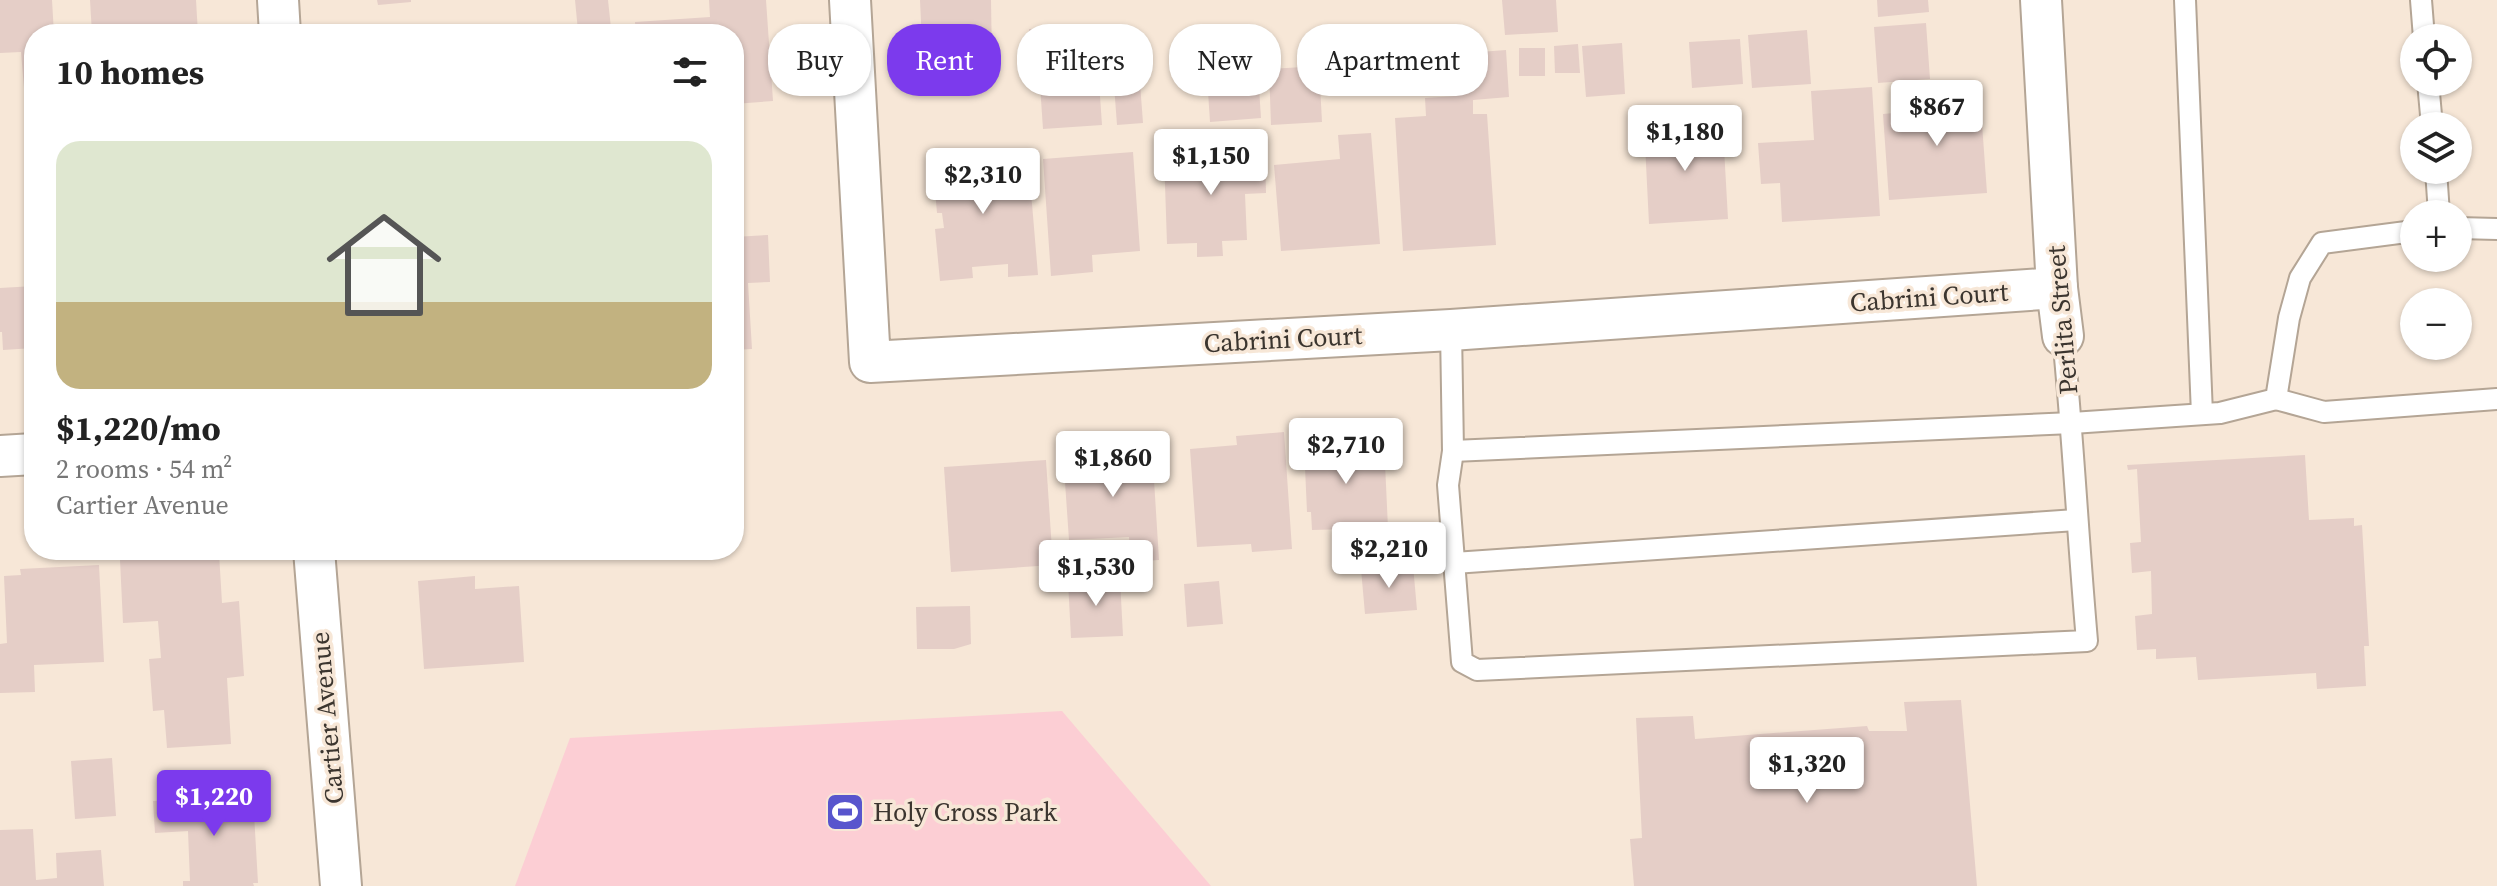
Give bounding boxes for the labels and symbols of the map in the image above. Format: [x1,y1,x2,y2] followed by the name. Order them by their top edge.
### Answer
[1890,80,1984,148] pin: $867
[1620,105,1750,173] pin: $1,180
[1146,129,1276,197] pin: $1,150
[918,148,1048,216] pin: $2,310
[2038,244,2086,396] street label: Perlita Street
[1849,273,2010,320] street label: Cabrini Court
[1203,317,1364,361] street label: Cabrini Court
[1281,418,1411,486] pin: $2,710
[1048,431,1178,499] pin: $1,860
[1324,522,1454,590] pin: $2,210
[1031,540,1161,608] pin: $1,530
[302,630,352,806] street label: Cartier Avenue
[1742,737,1872,805] pin: $1,320
[149,770,279,838] pin: $1,220
[824,791,866,833] sports icon: Holy Cross Park
[873,794,1058,830] place label: Holy Cross Park

